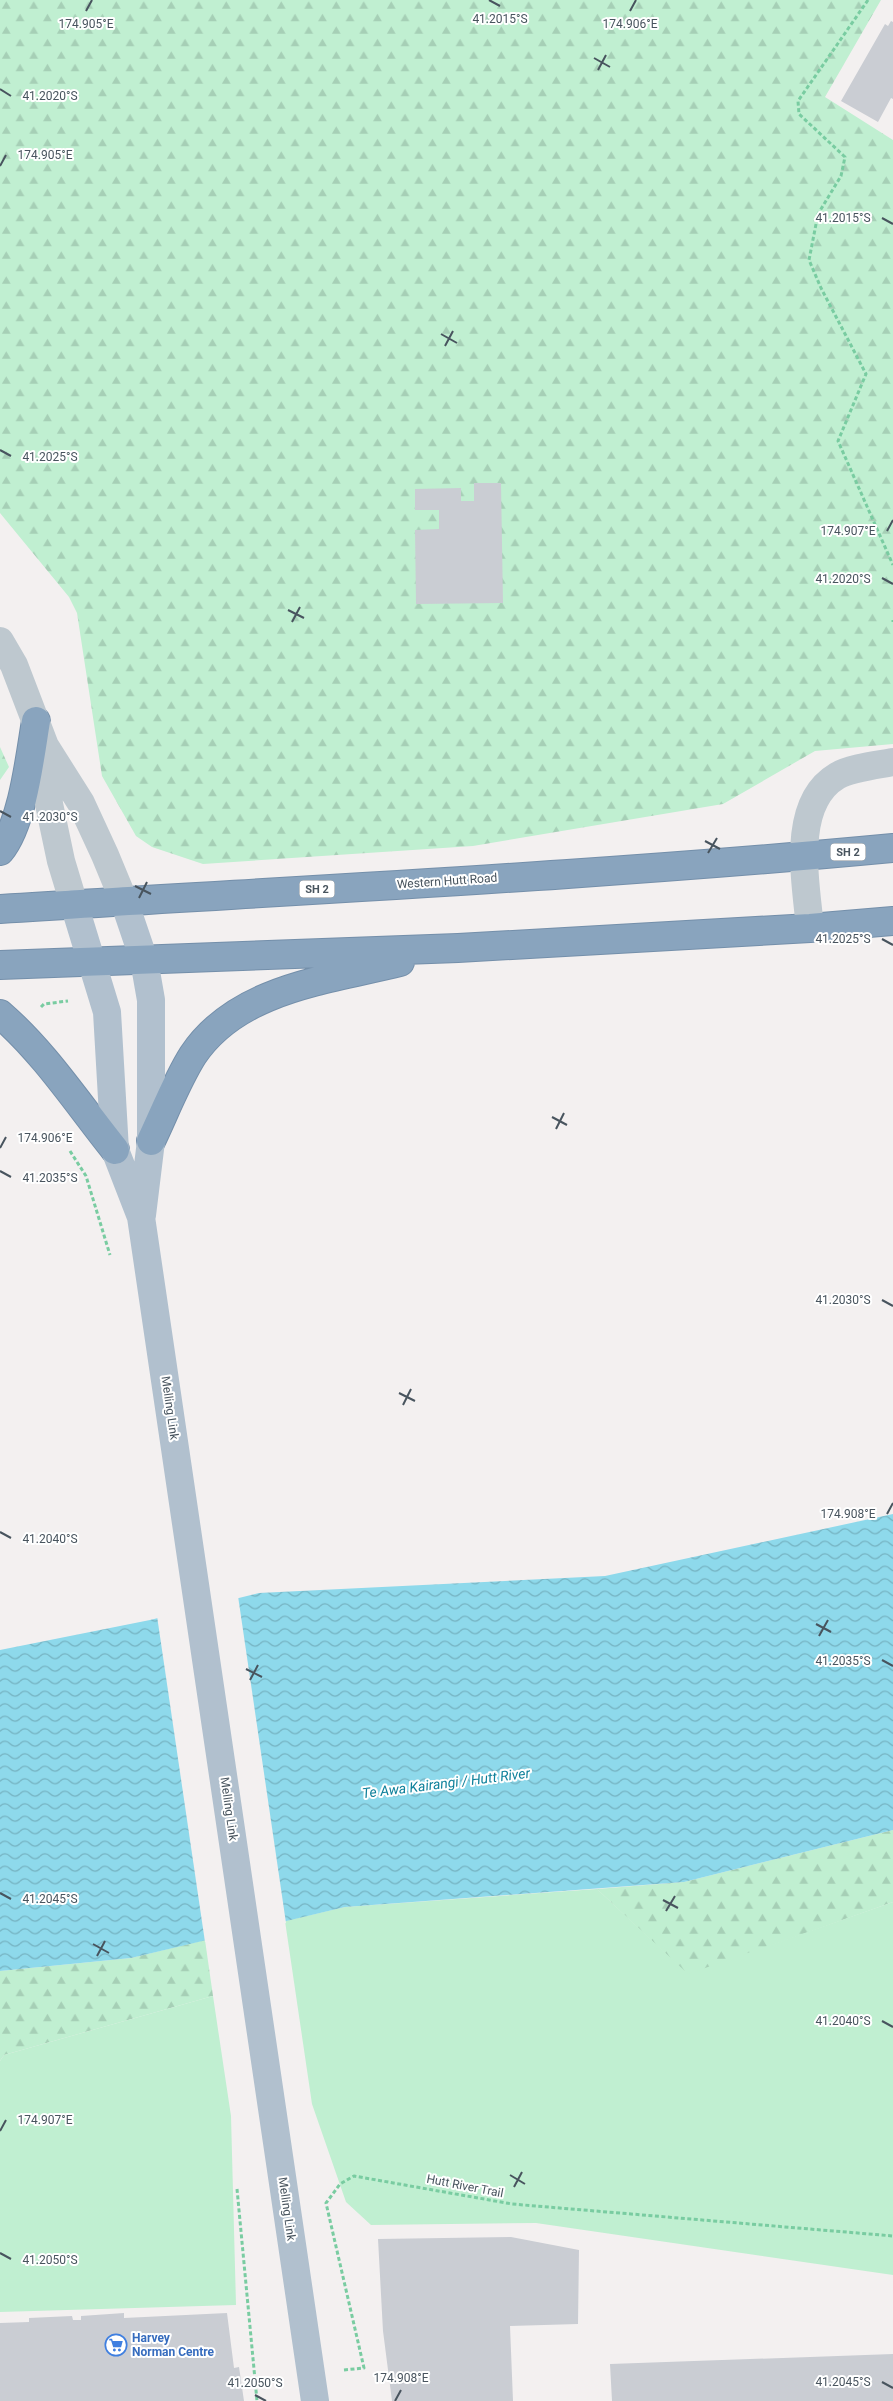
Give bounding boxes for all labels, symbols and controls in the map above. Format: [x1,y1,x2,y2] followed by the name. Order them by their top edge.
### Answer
[472,12,528,26] text: 41.2015°S
[59,17,114,31] text: 174.905°E
[603,17,658,31] text: 174.906°E
[22,89,78,103] text: 41.2020°S
[18,148,73,162] text: 174.905°E
[815,211,871,225] text: 41.2015°S
[22,450,78,464] text: 41.2025°S
[821,524,876,538] text: 174.907°E
[815,572,871,586] text: 41.2020°S
[22,810,78,824] text: 41.2030°S
[830,844,866,860] road number: SH 2
[396,871,498,891] street label: Western Hutt Road
[300,881,334,898] road number: SH 2
[815,932,871,946] text: 41.2025°S
[18,1131,73,1145] text: 174.906°E
[22,1171,78,1185] text: 41.2035°S
[815,1293,871,1307] text: 41.2030°S
[159,1375,182,1442] street label: Melling Link
[821,1507,876,1521] text: 174.908°E
[22,1532,78,1546] text: 41.2040°S
[815,1654,871,1668] text: 41.2035°S
[361,1765,531,1801] water label: Te Awa Kairangi / Hutt River
[218,1776,241,1843] street label: Melling Link
[22,1892,78,1906] text: 41.2045°S
[815,2014,871,2028] text: 41.2040°S
[18,2113,73,2127] text: 174.907°E
[425,2172,505,2200] street label: Hutt River Trail
[276,2176,299,2243] street label: Melling Link
[22,2253,78,2267] text: 41.2050°S
[132,2331,215,2359] place label: Harvey Norman Centre
[104,2333,128,2357] supermarket icon: Harvey Norman Centre
[374,2371,429,2385] text: 174.908°E
[815,2375,871,2389] text: 41.2045°S
[227,2376,283,2390] text: 41.2050°S

